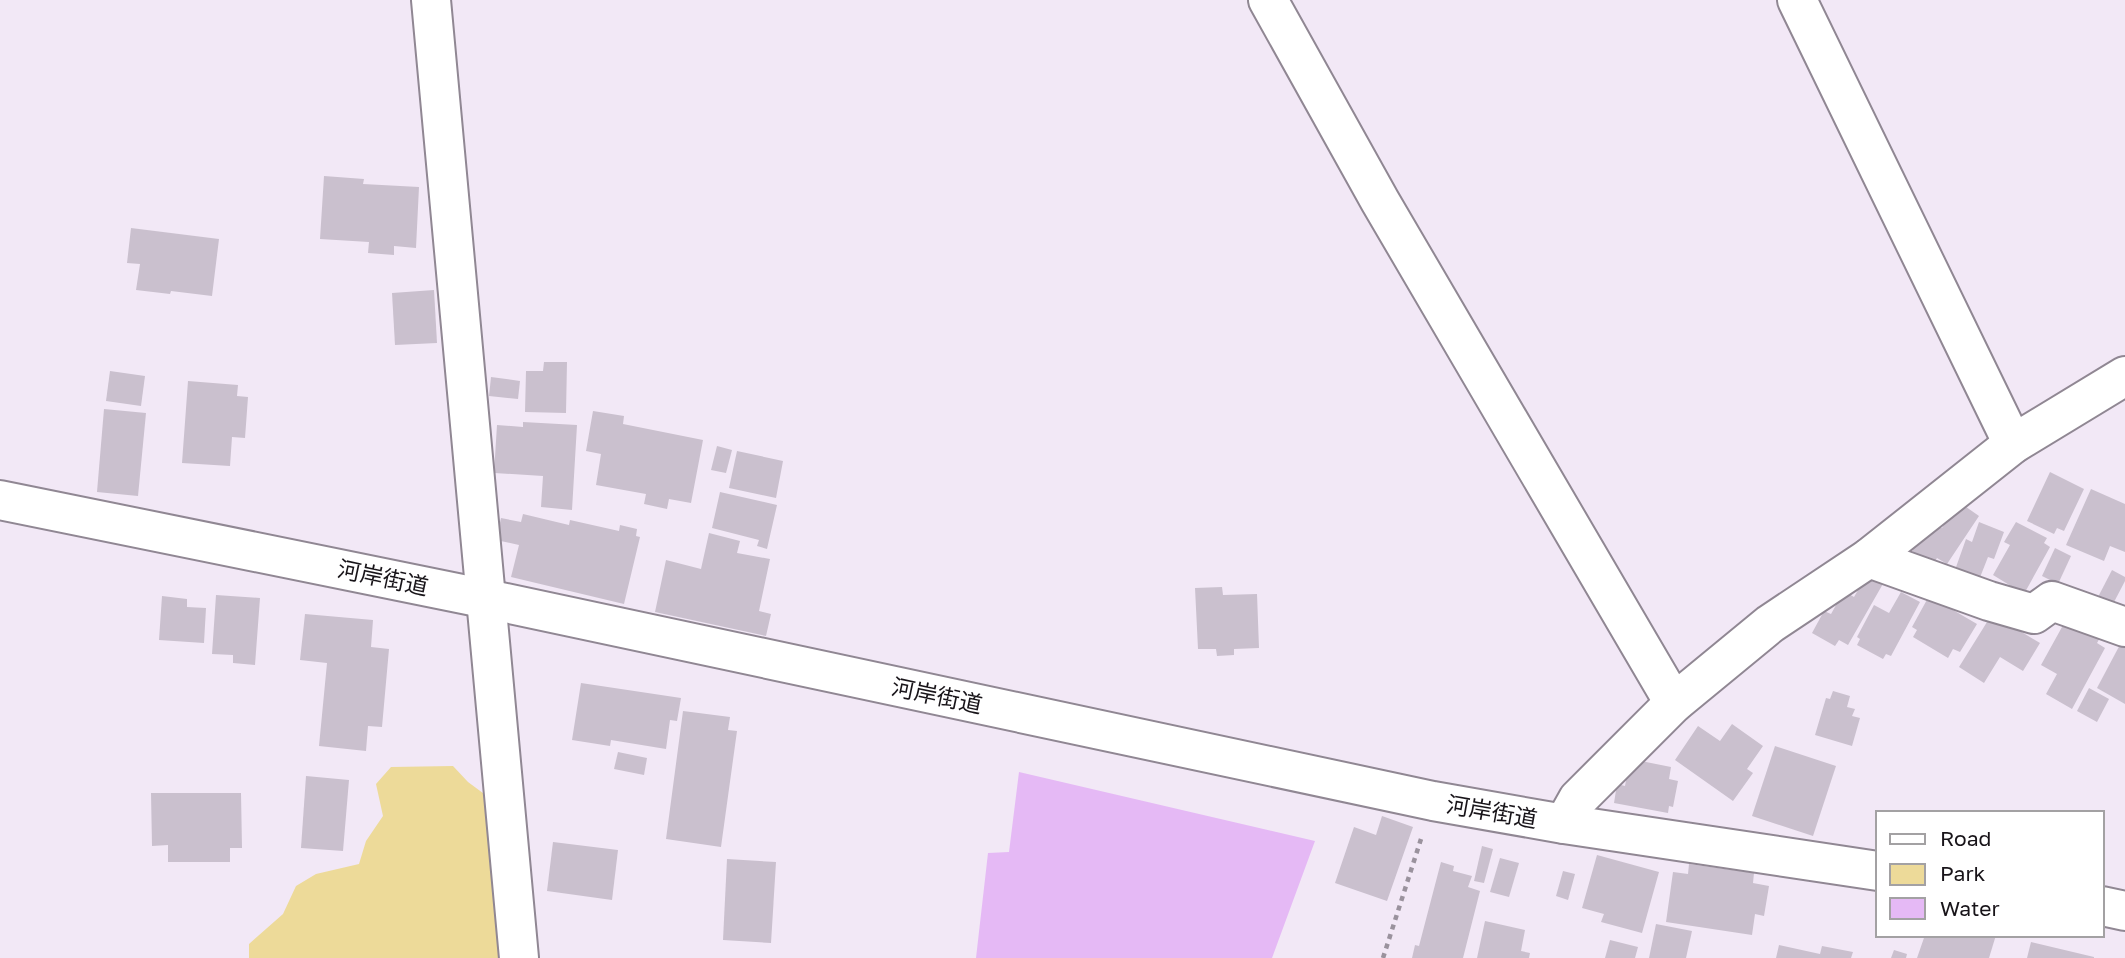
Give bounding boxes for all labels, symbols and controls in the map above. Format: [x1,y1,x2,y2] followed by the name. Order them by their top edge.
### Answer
[335,554,431,600] street label: 河岸街道
[889,672,985,718] street label: 河岸街道
[1444,789,1540,833] street label: 河岸街道
[1876,811,2104,937] legend
[1940,825,1991,851] text: Road
[1940,860,1986,886] text: Park
[1940,895,2000,921] text: Water

